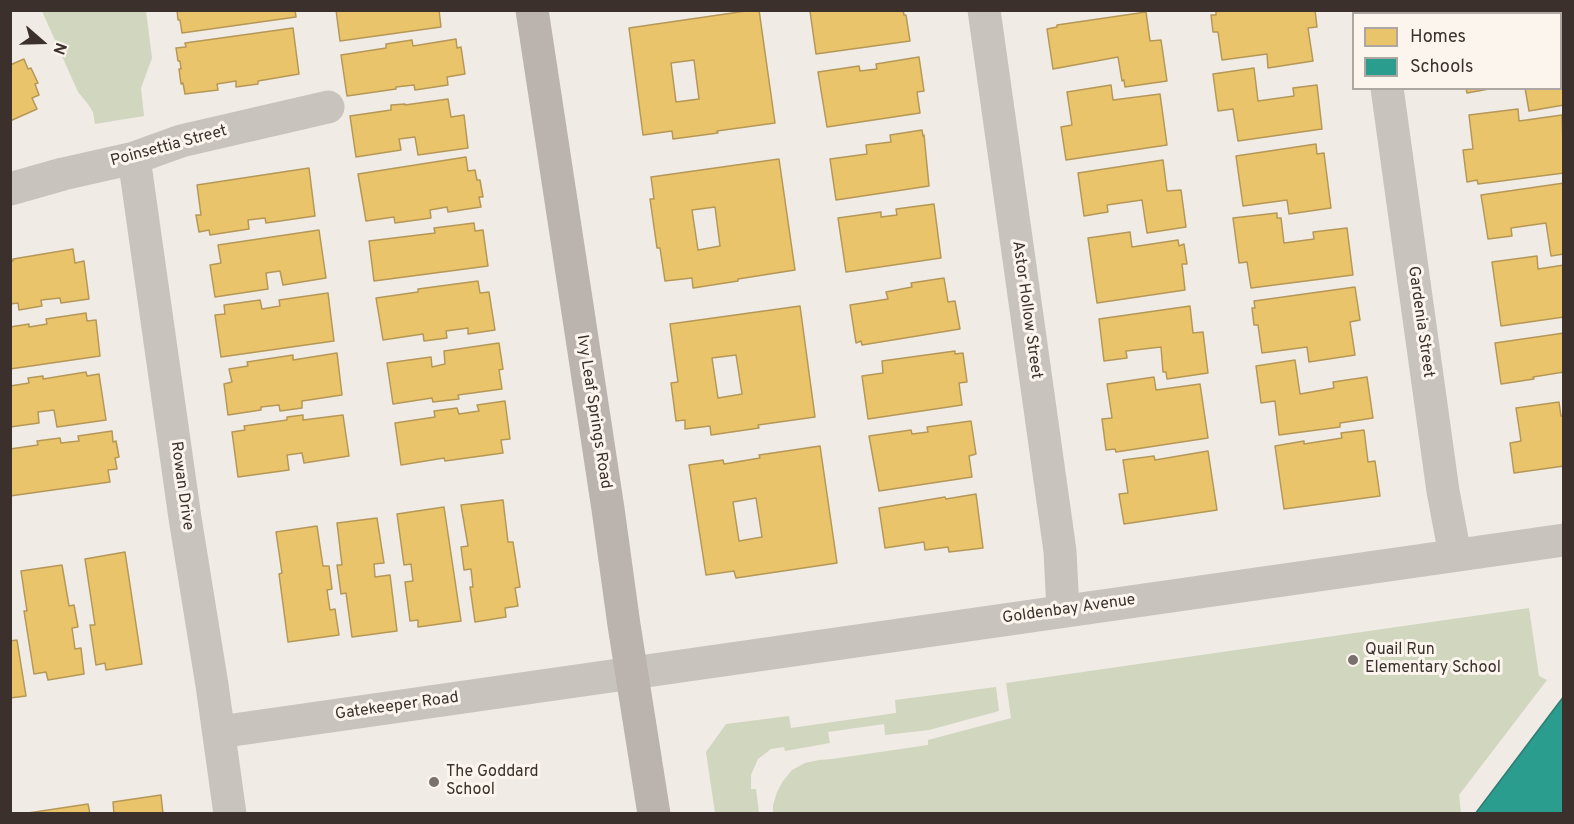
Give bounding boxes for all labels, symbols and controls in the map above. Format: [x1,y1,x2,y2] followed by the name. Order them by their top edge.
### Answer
[12,12,72,72] north arrow
[1352,12,1562,90] legend
[1410,26,1466,49] text: Homes
[48,39,70,57] text: N
[1410,56,1473,79] text: Schools
[109,122,229,172] street label: Poinsettia Street
[1007,240,1045,380] street label: Astor Hollow Street
[1403,265,1437,379] street label: Gardenia Street
[571,334,615,490] street label: Ivy Leaf Springs Road
[165,440,197,532] street label: Rowan Drive
[1001,591,1137,629] street label: Goldenbay Avenue
[1365,641,1501,679] place label: Quail Run Elementary School
[1346,653,1360,667] marker: Quail Run Elementary School
[334,689,460,725] street label: Gatekeeper Road
[446,763,539,801] place label: The Goddard School
[427,775,441,789] marker: The Goddard School

